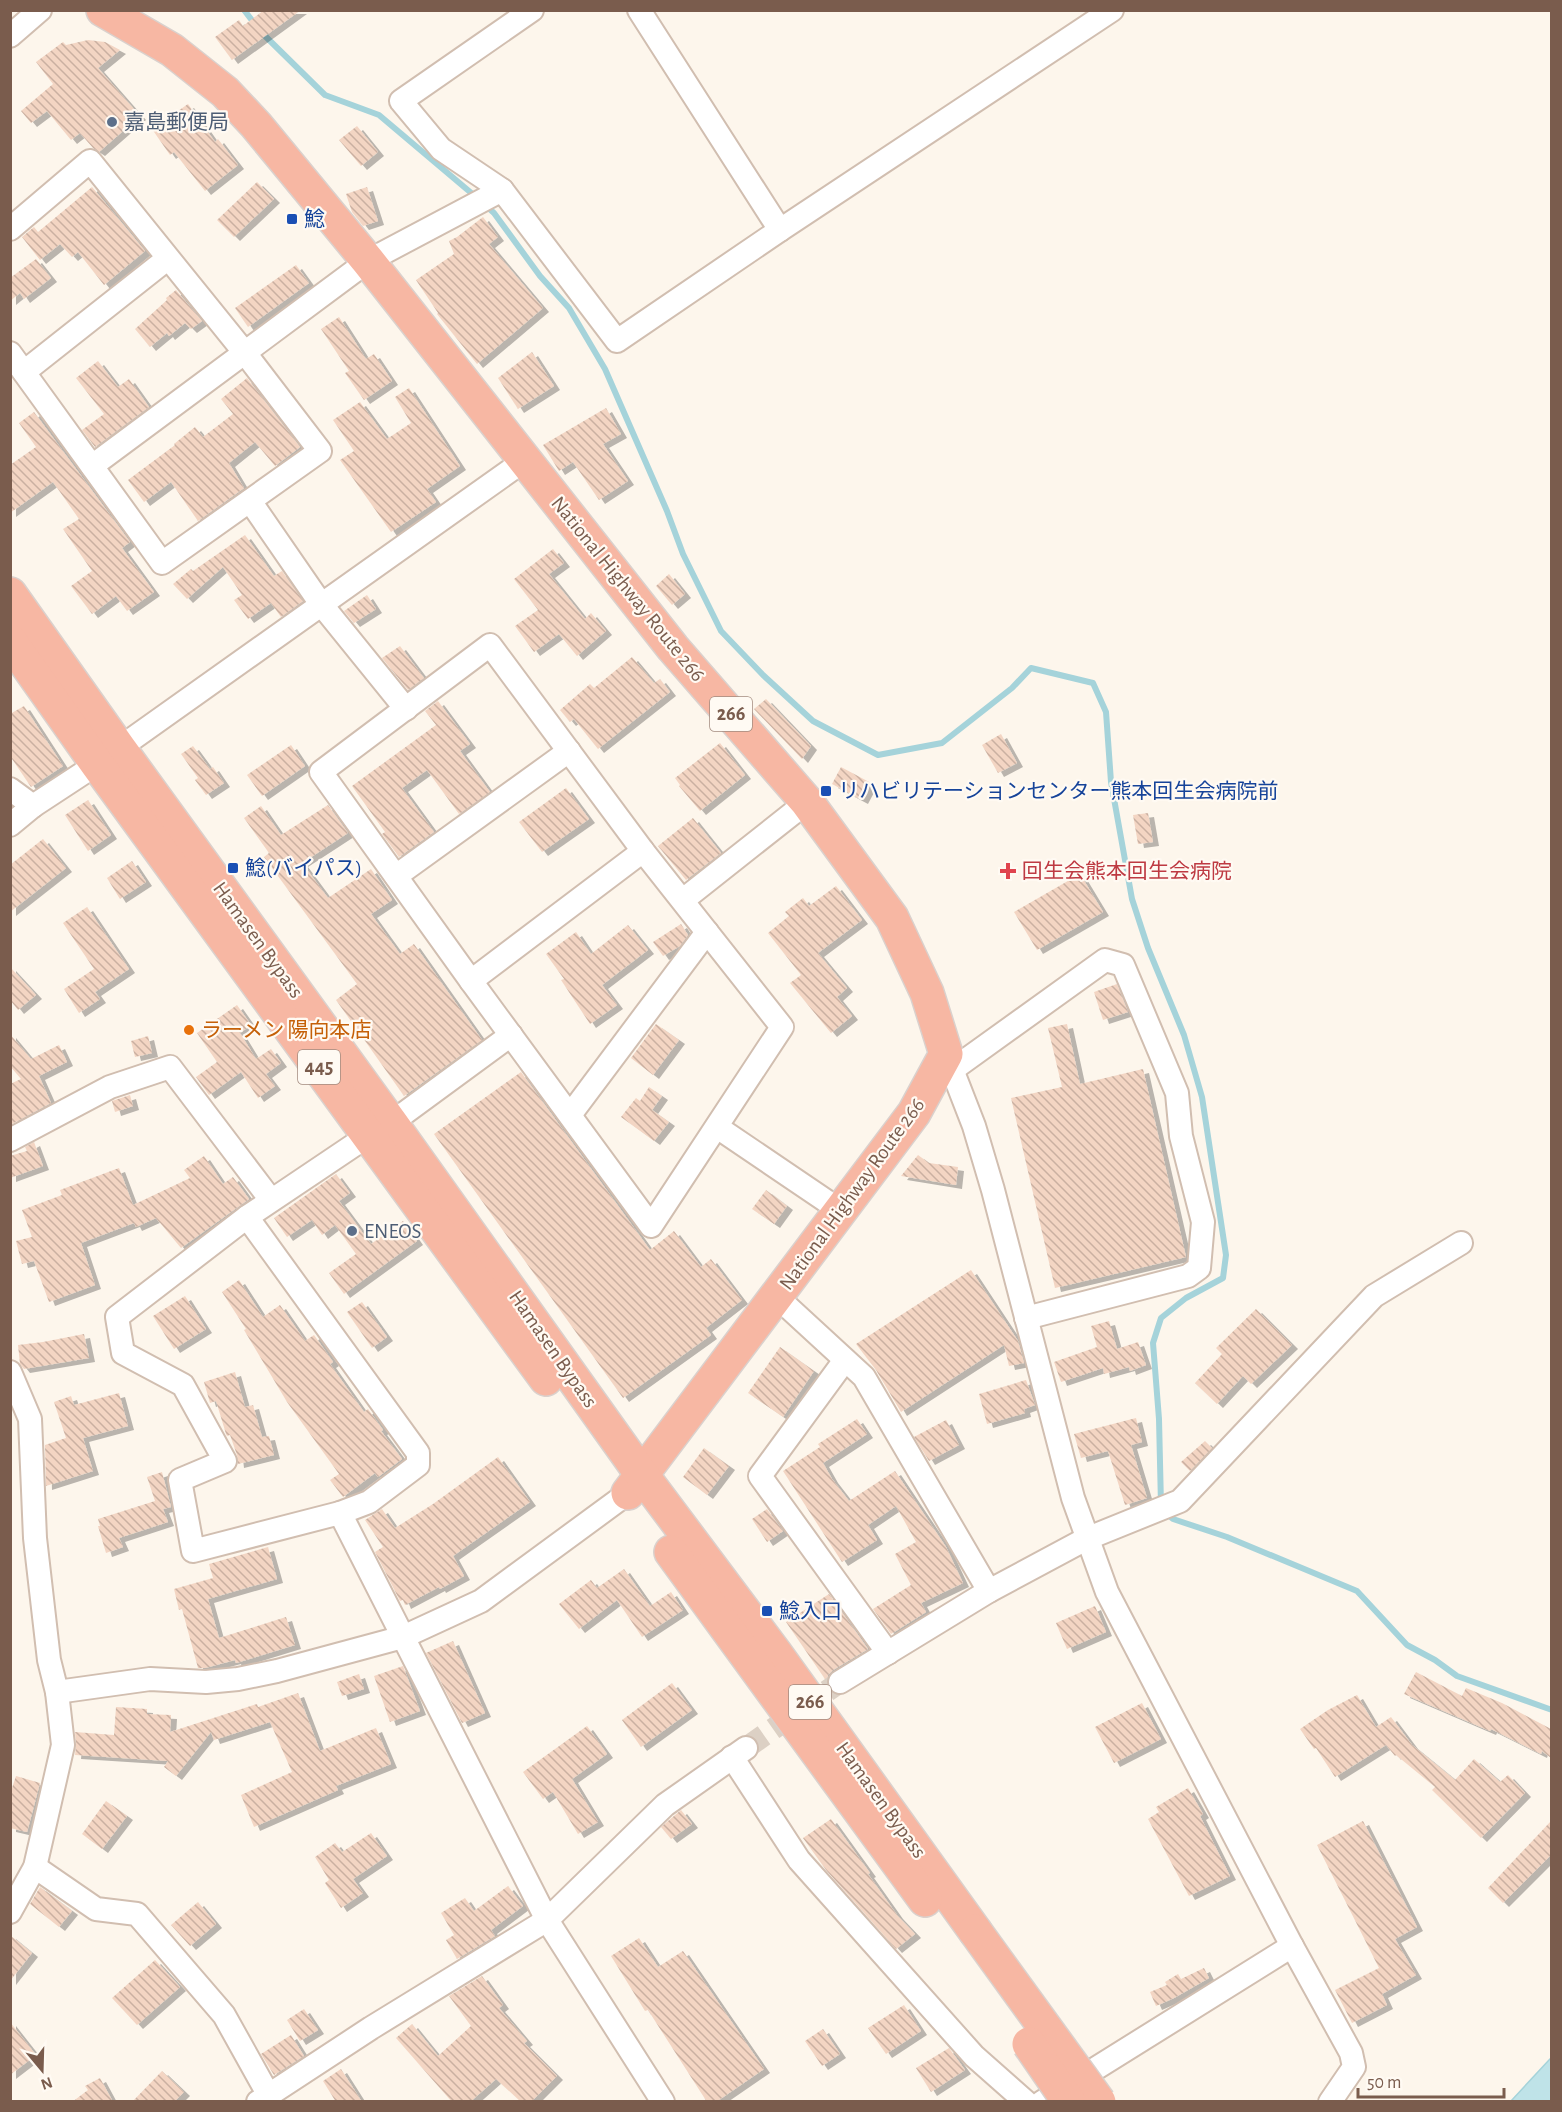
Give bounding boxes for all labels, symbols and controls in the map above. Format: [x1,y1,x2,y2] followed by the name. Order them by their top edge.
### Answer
[124,111,229,133] place label: 嘉島郵便局
[105,115,119,129] marker: 嘉島郵便局
[304,208,325,230] place label: 鯰
[285,212,299,226] marker: 鯰
[547,492,709,686] street label: National Highway Route 266
[710,697,752,731] road number: 266
[838,780,1279,802] place label: リハビリテーションセンター熊本回生会病院前
[819,784,833,798] marker: リハビリテーションセンター熊本回生会病院前
[245,857,362,879] place label: 鯰(バイパス)
[1022,860,1232,882] place label: 回生会熊本回生会病院
[226,861,240,875] marker: 鯰(バイパス)
[999,862,1017,880] marker: 回生会熊本回生会病院
[209,878,307,1002] street label: Hamasen Bypass
[201,1019,372,1041] place label: ラーメン 陽向本店
[182,1023,196,1037] marker: ラーメン 陽向本店
[298,1050,340,1084] road number: 445
[776,1094,928,1294] street label: National Highway Route 266
[364,1221,422,1242] place label: ENEOS
[345,1224,359,1238] marker: ENEOS
[505,1287,601,1411] street label: Hamasen Bypass
[779,1600,842,1622] place label: 鯰入口
[760,1604,774,1618] marker: 鯰入口
[789,1685,831,1719] road number: 266
[832,1738,930,1862] street label: Hamasen Bypass
[12,2040,72,2100] north arrow
[1358,2061,1504,2099] scale bar
[39,2074,54,2093] text: N
[1367,2074,1401,2092] text: 50 m

